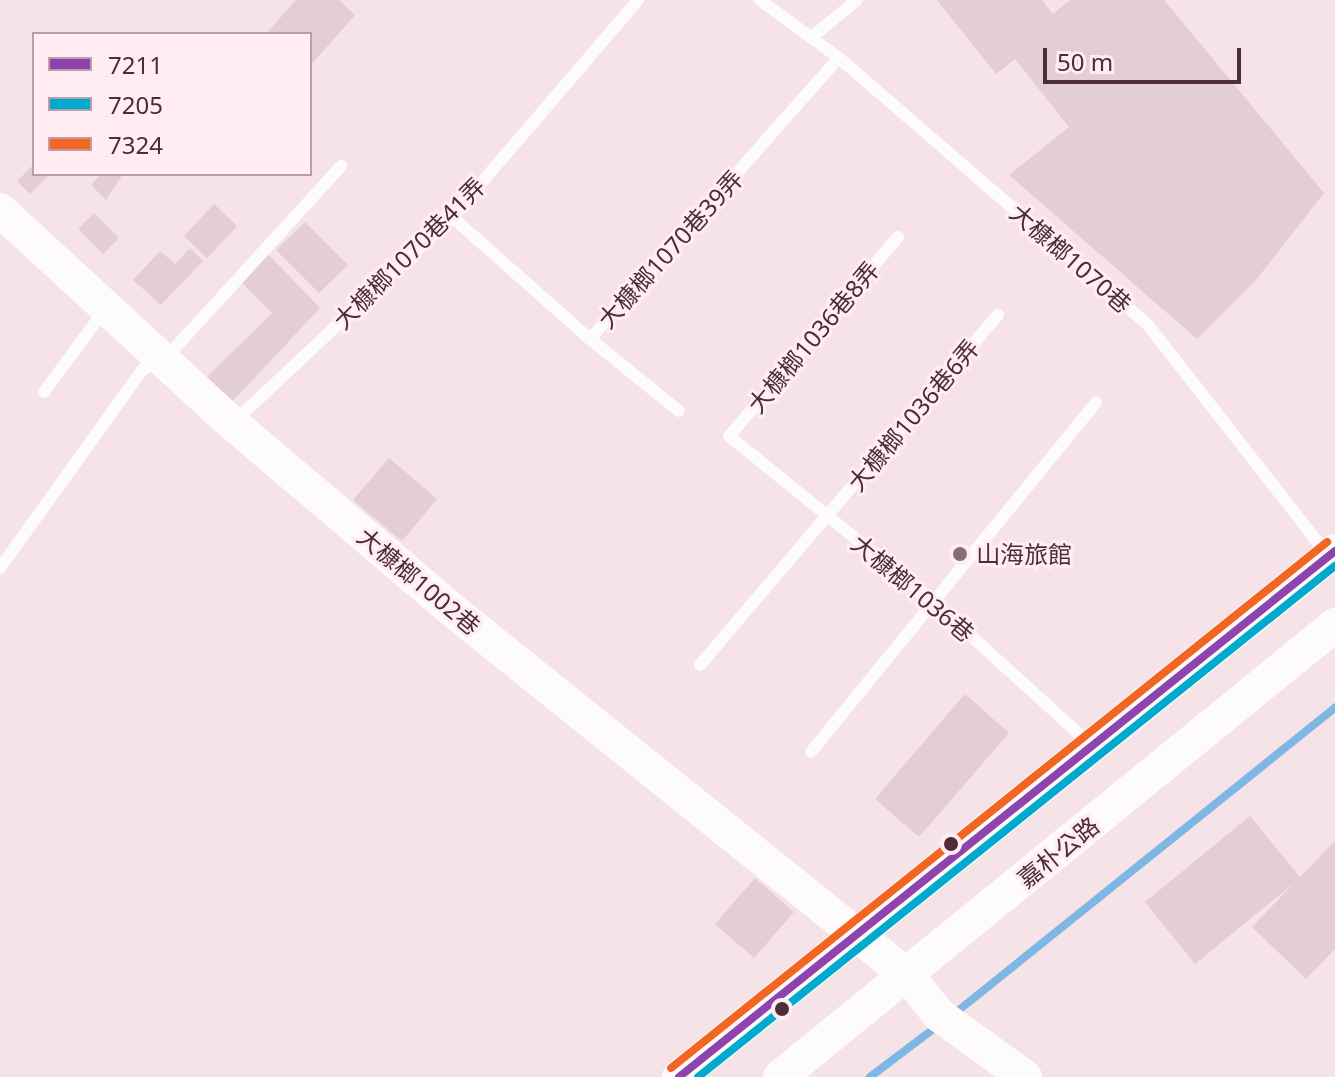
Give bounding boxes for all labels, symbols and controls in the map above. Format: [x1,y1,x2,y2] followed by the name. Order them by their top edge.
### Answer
[32,32,312,176] legend
[1047,32,1245,82] scale bar
[1057,45,1113,78] text: 50 m
[108,48,163,81] text: 7211
[108,88,163,121] text: 7205
[108,128,163,161] text: 7324
[592,164,748,334] street label: 大槺榔1070巷39弄
[327,171,491,335] street label: 大槺榔1070巷41弄
[1005,198,1137,318] street label: 大槺榔1070巷
[741,255,885,419] street label: 大槺榔1036巷8弄
[841,333,985,497] street label: 大槺榔1036巷6弄
[352,521,486,641] street label: 大槺榔1002巷
[846,528,980,648] street label: 大槺榔1036巷
[976,540,1072,568] place label: 山海旅館
[951,545,969,563] marker: 山海旅館
[1012,811,1104,893] street label: 嘉朴公路
[943,836,959,852] unlabelled marker
[774,1001,790,1017] unlabelled marker

